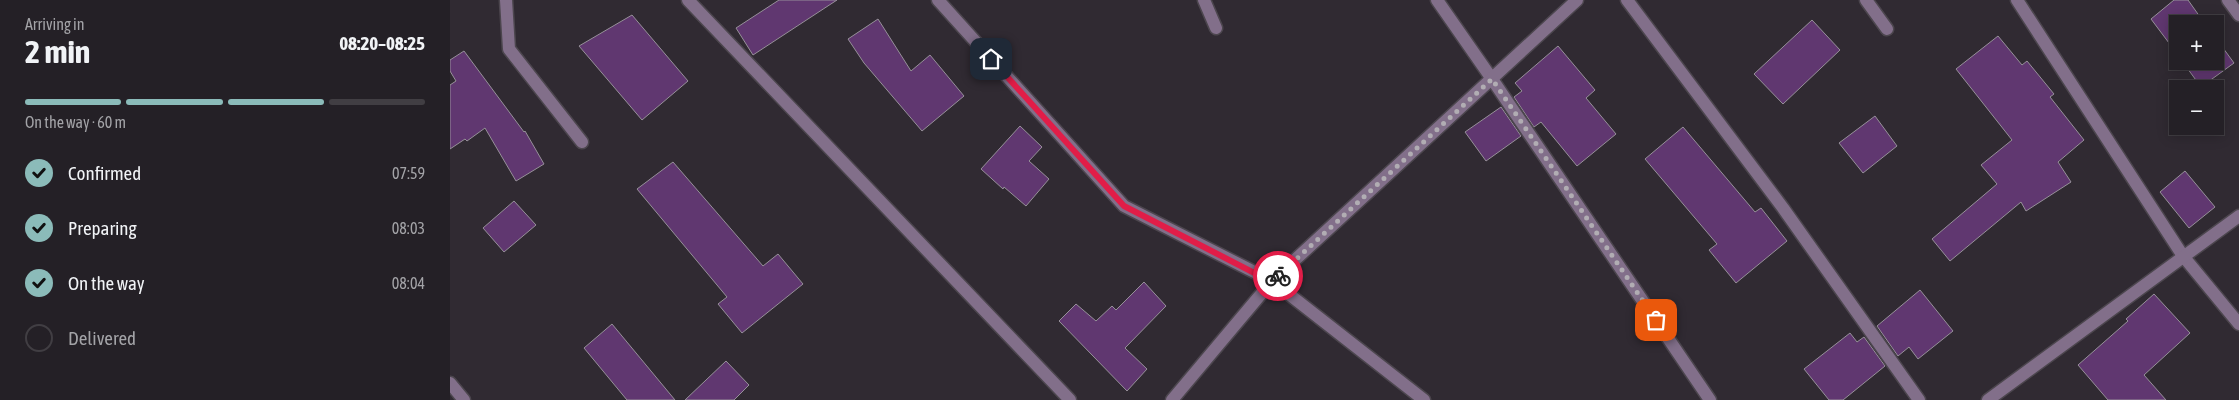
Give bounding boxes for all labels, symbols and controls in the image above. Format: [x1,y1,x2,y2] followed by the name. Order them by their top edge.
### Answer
[25,15,85,33] text: Arriving in
[2169,15,2224,135] map controls
[2169,15,2224,70] button: +
[339,32,425,54] text: 08:20–08:25
[25,33,90,70] text: 2 min
[970,38,1012,80] pin
[977,45,1005,73] icon: home
[2169,80,2224,135] button: −
[25,113,126,131] text: On the way · 60 m
[25,159,53,187] icon: check
[68,162,141,184] text: Confirmed
[392,164,425,182] text: 07:59
[25,214,53,242] icon: check
[68,217,137,239] text: Preparing
[392,219,425,237] text: 08:03
[1253,251,1303,301] courier
[1264,262,1292,290] icon: bike
[25,269,53,297] icon: check
[68,272,145,294] text: On the way
[392,274,425,292] text: 08:04
[1635,299,1677,341] pin
[1642,306,1670,334] icon: bag
[68,327,136,349] text: Delivered

